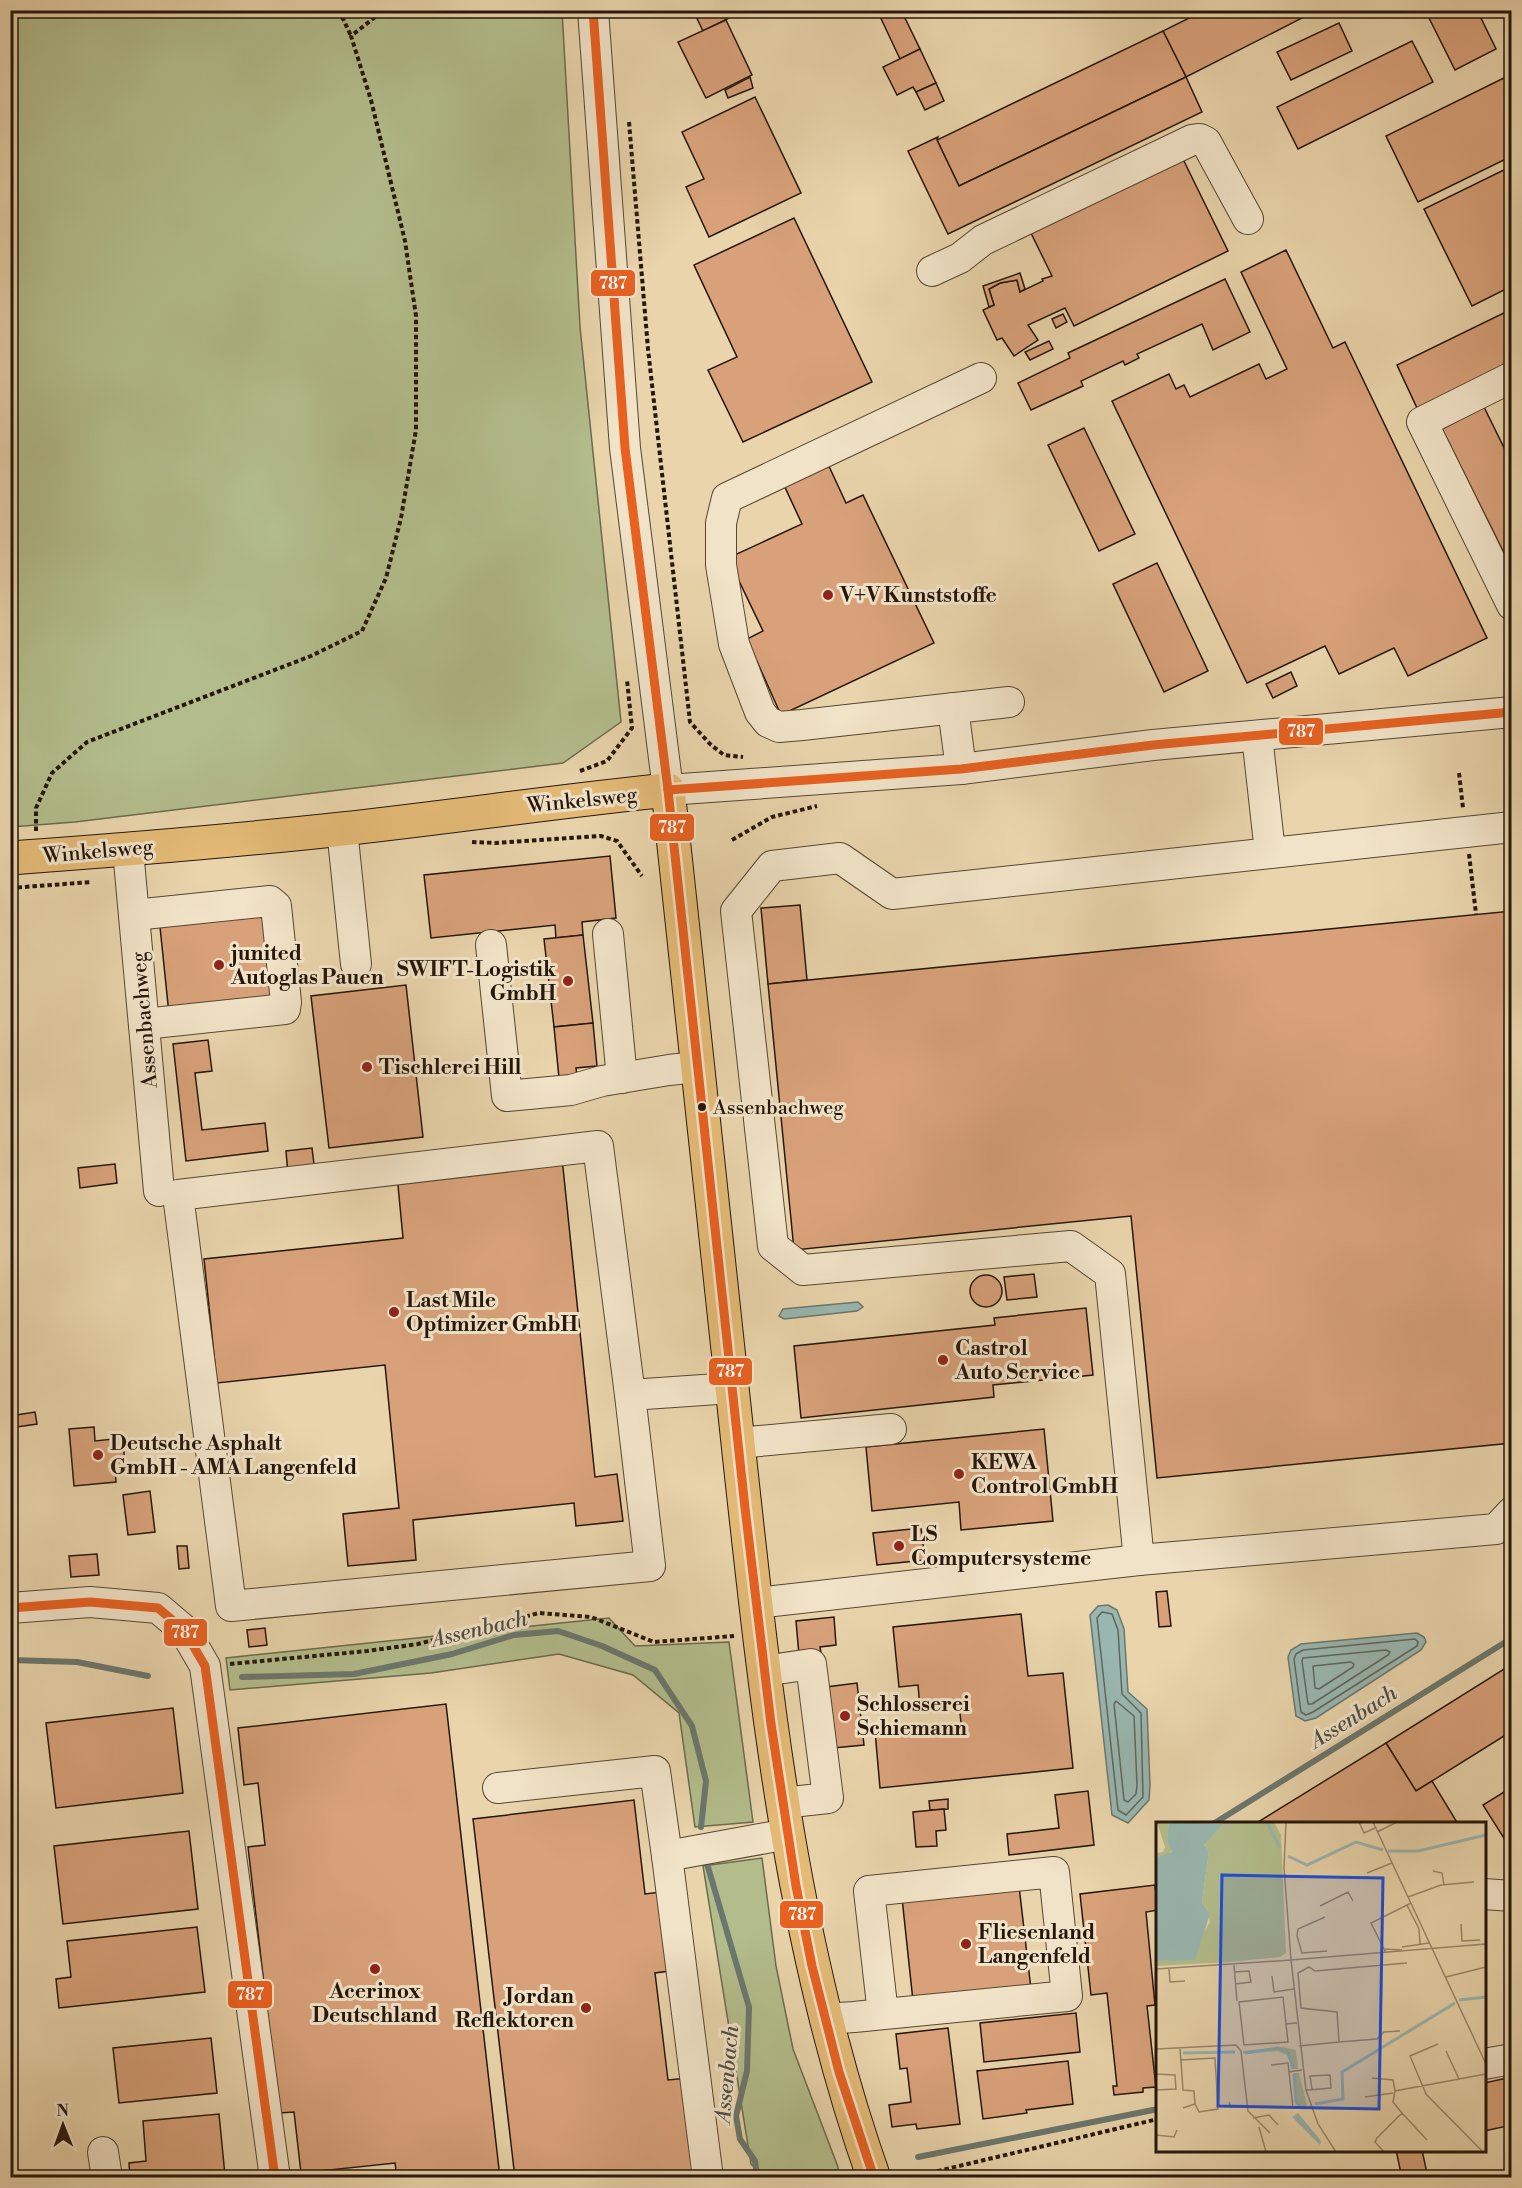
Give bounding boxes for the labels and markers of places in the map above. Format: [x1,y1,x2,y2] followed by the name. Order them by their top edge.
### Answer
[839,583,997,609] place label: V+V Kunststoffe
[821,588,835,602] marker: V+V Kunststoffe
[229,941,384,991] place label: junited Autoglas Pauen
[397,957,557,1007] place label: SWIFT-Logistik GmbH
[212,958,226,972] marker: junited Autoglas Pauen
[561,974,575,988] marker: SWIFT-Logistik GmbH
[379,1055,522,1081] place label: Tischlerei Hill
[360,1060,374,1074] marker: Tischlerei Hill
[712,1096,844,1121] place label: Assenbachweg
[696,1101,708,1113] marker: Assenbachweg
[406,1288,579,1338] place label: Last Mile Optimizer GmbH
[387,1305,401,1319] marker: Last Mile Optimizer GmbH
[954,1336,1080,1386] place label: Castrol Auto Service
[936,1353,950,1367] marker: Castrol Auto Service
[110,1431,357,1481] place label: Deutsche Asphalt GmbH - AMA Langenfeld
[91,1448,105,1462] marker: Deutsche Asphalt GmbH - AMA Langenfeld
[971,1450,1119,1500] place label: KEWA Control GmbH
[952,1467,966,1481] marker: KEWA Control GmbH
[911,1522,1091,1572] place label: LS Computersysteme
[892,1539,906,1553] marker: LS Computersysteme
[857,1692,970,1742] place label: Schlosserei Schiemann
[838,1709,852,1723] marker: Schlosserei Schiemann
[978,1920,1095,1970] place label: Fliesenland Langenfeld
[959,1937,973,1951] marker: Fliesenland Langenfeld
[368,1962,382,1976] marker: Acerinox Deutschland
[312,1979,438,2029] place label: Acerinox Deutschland
[455,1984,574,2034] place label: Jordan Reflektoren
[579,2001,593,2015] marker: Jordan Reflektoren

